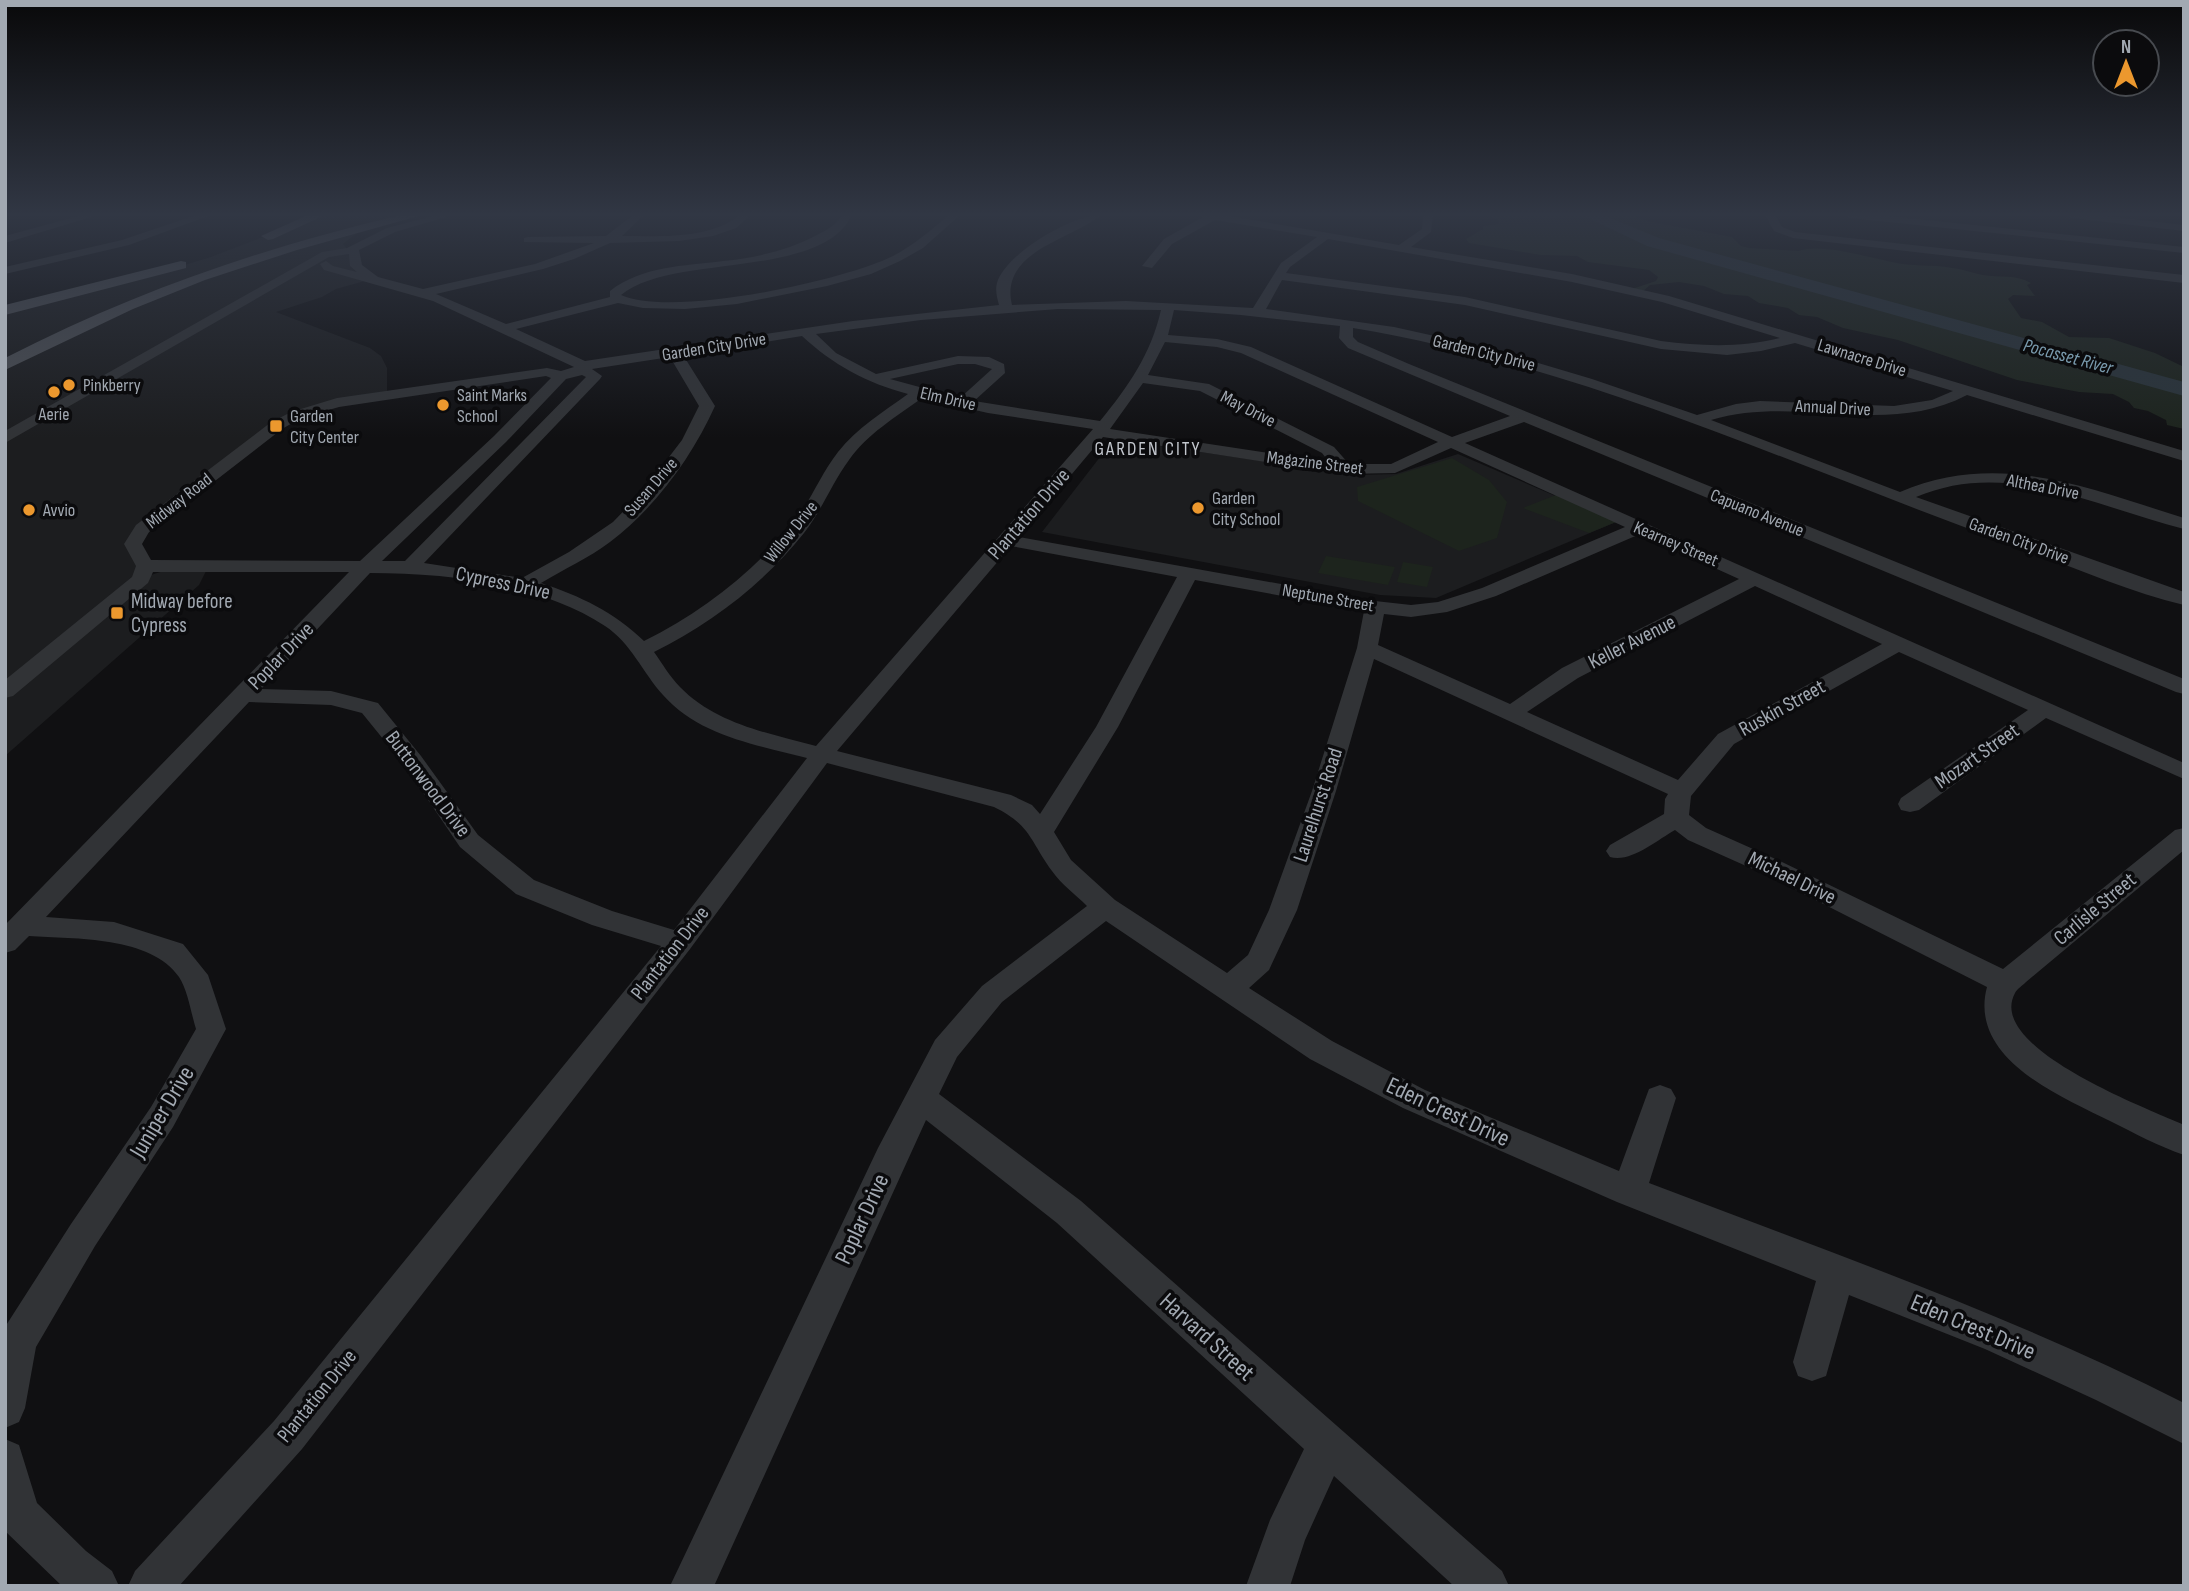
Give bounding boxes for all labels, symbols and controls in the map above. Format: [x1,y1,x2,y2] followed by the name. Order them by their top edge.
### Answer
[2091,28,2161,98] north arrow
[2121,36,2131,59] text: N
[661,328,767,366] street label: Garden City Drive
[1431,330,1537,376] street label: Garden City Drive
[2021,334,2116,380] water label: Pocasset River
[1815,335,1909,381] street label: Lawnacre Drive
[83,375,141,396] place label: Pinkberry
[61,377,77,393] marker: Pinkberry
[918,382,978,416] street label: Elm Drive
[46,384,62,400] marker: Aerie
[457,385,527,427] place label: Saint Marks School
[1217,386,1279,432] street label: May Drive
[1794,395,1871,420] street label: Annual Drive
[435,397,451,413] marker: Saint Marks School
[38,404,69,425] place label: Aerie
[290,406,359,448] place label: Garden City Center
[268,418,284,434] marker: Garden City Center
[1094,438,1202,461] district label: GARDEN CITY
[1266,447,1365,479] street label: Magazine Street
[620,453,682,521] street label: Susan Drive
[983,463,1075,565] street label: Plantation Drive
[142,469,216,533] street label: Midway Road
[2004,470,2081,504] street label: Althea Drive
[1707,485,1807,541] street label: Capuano Avenue
[1212,488,1280,530] place label: Garden City School
[760,497,822,567] street label: Willow Drive
[42,500,75,521] place label: Avvio
[1190,500,1206,516] marker: Garden City School
[21,502,37,518] marker: Avvio
[1966,513,2072,569] street label: Garden City Drive
[1631,517,1722,571] street label: Kearney Street
[453,561,553,605] street label: Cypress Drive
[1281,580,1376,616] street label: Neptune Street
[131,589,233,638] place label: Midway before Cypress
[109,605,125,621] marker: Midway before Cypress
[1584,609,1680,675] street label: Keller Avenue
[243,617,319,695] street label: Poplar Drive
[1735,674,1829,742] street label: Ruskin Street
[1930,718,2024,794] street label: Mozart Street
[380,726,476,842] street label: Buttonwood Drive
[1288,745,1348,865] street label: Laurelhurst Road
[1744,846,1840,910] street label: Michael Drive
[2049,867,2141,951] street label: Carlisle Street
[626,901,714,1005] street label: Plantation Drive
[123,1061,201,1164] street label: Juniper Drive
[1382,1071,1514,1153] street label: Eden Crest Drive
[829,1169,895,1269] street label: Poplar Drive
[1154,1287,1260,1387] street label: Harvard Street
[1906,1288,2040,1366] street label: Eden Crest Drive
[272,1344,362,1448] street label: Plantation Drive

